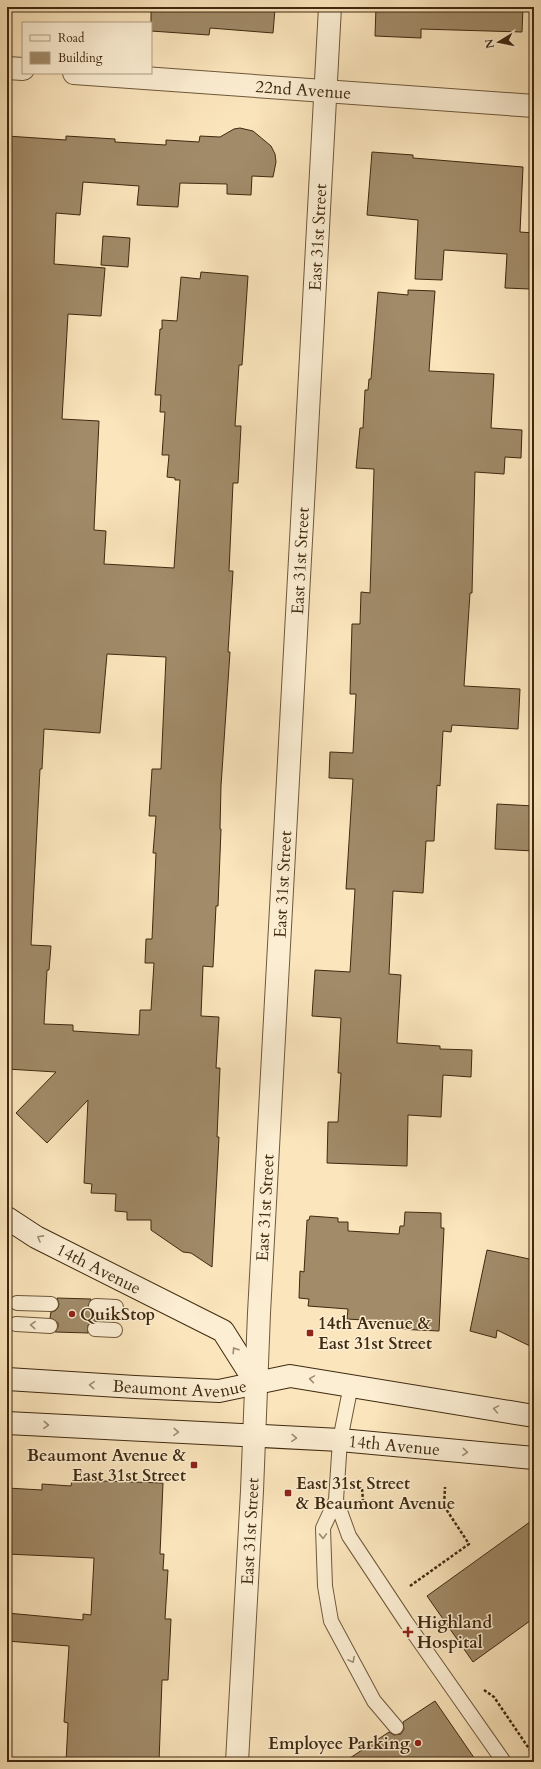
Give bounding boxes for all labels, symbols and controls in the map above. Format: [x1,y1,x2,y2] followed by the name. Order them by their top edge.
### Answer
[22,22,152,74] legend
[479,22,519,62] north arrow
[58,30,85,46] text: Road
[481,37,498,50] text: N
[58,50,103,66] text: Building
[255,75,352,105] street label: 22nd Avenue
[304,182,332,291] street label: East 31st Street
[286,506,315,615] street label: East 31st Street
[268,829,297,939] street label: East 31st Street
[251,1153,280,1262] street label: East 31st Street
[36,1236,44,1243] one-way arrow
[52,1238,145,1300] street label: 14th Avenue
[80,1303,155,1326] place label: QuikStop
[67,1309,77,1319] marker: QuikStop
[318,1312,432,1355] place label: 14th Avenue & East 31st Street
[30,1321,36,1330] one-way arrow
[305,1328,315,1338] marker: 14th Avenue & East 31st Street
[232,1347,240,1354] one-way arrow
[112,1374,249,1403] street label: Beaumont Avenue
[309,1375,315,1383] one-way arrow
[89,1380,95,1389] one-way arrow
[492,1406,499,1414] one-way arrow
[43,1421,49,1430] one-way arrow
[173,1428,179,1437] one-way arrow
[347,1430,441,1461] street label: 14th Avenue
[291,1434,297,1442] one-way arrow
[27,1444,186,1487] place label: Beaumont Avenue & East 31st Street
[462,1447,468,1456] one-way arrow
[189,1460,199,1470] marker: Beaumont Avenue & East 31st Street
[296,1472,455,1515] place label: East 31st Street & Beaumont Avenue
[236,1477,265,1586] street label: East 31st Street
[283,1488,293,1498] marker: East 31st Street & Beaumont Avenue
[319,1533,327,1539] one-way arrow
[417,1611,492,1654] place label: Highland Hospital
[402,1626,414,1638] marker: Highland Hospital
[347,1656,355,1663] one-way arrow
[268,1732,411,1755] place label: Employee Parking
[413,1738,423,1748] marker: Employee Parking

